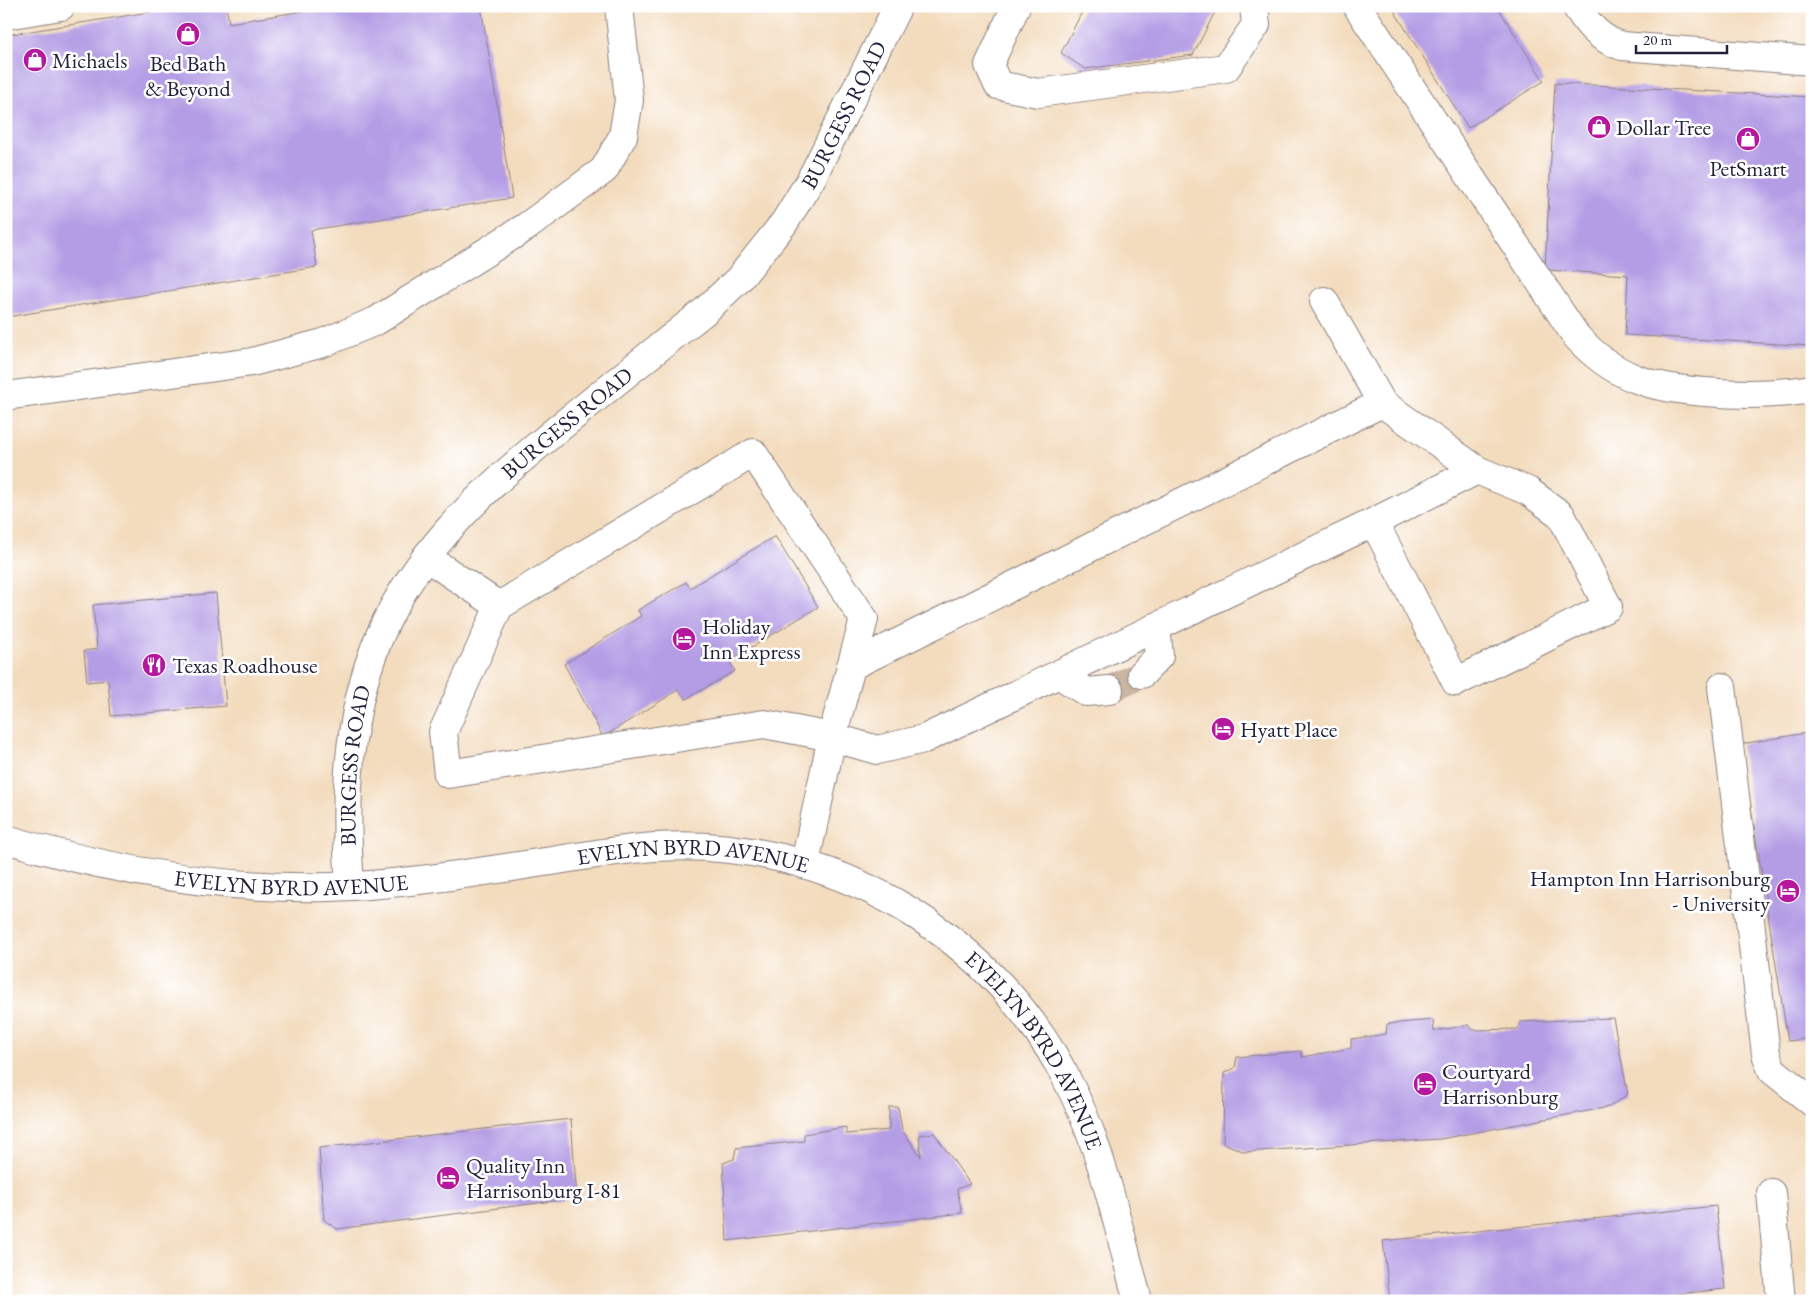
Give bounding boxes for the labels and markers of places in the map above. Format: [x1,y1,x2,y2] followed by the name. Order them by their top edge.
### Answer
[175,21,201,47] shop icon: Bed Bath & Beyond
[52,46,127,75] place label: Michaels
[22,47,48,73] shop icon: Michaels
[145,49,231,103] place label: Bed Bath & Beyond
[1616,113,1711,142] place label: Dollar Tree
[1586,114,1612,140] shop icon: Dollar Tree
[1735,126,1761,152] shop icon: PetSmart
[1710,154,1787,183] place label: PetSmart
[702,612,801,666] place label: Holiday Inn Express
[671,626,697,652] hotel icon: Holiday Inn Express
[172,651,318,680] place label: Texas Roadhouse
[141,652,167,678] restaurant icon: Texas Roadhouse
[1240,715,1338,744] place label: Hyatt Place
[1210,716,1236,742] hotel icon: Hyatt Place
[1530,864,1770,918] place label: Hampton Inn Harrisonburg - University
[1775,878,1801,904] hotel icon: Hampton Inn Harrisonburg - University
[1442,1057,1559,1111] place label: Courtyard Harrisonburg
[1412,1071,1438,1097] hotel icon: Courtyard Harrisonburg
[466,1151,621,1205] place label: Quality Inn Harrisonburg I-81
[435,1165,461,1191] hotel icon: Quality Inn Harrisonburg I-81

